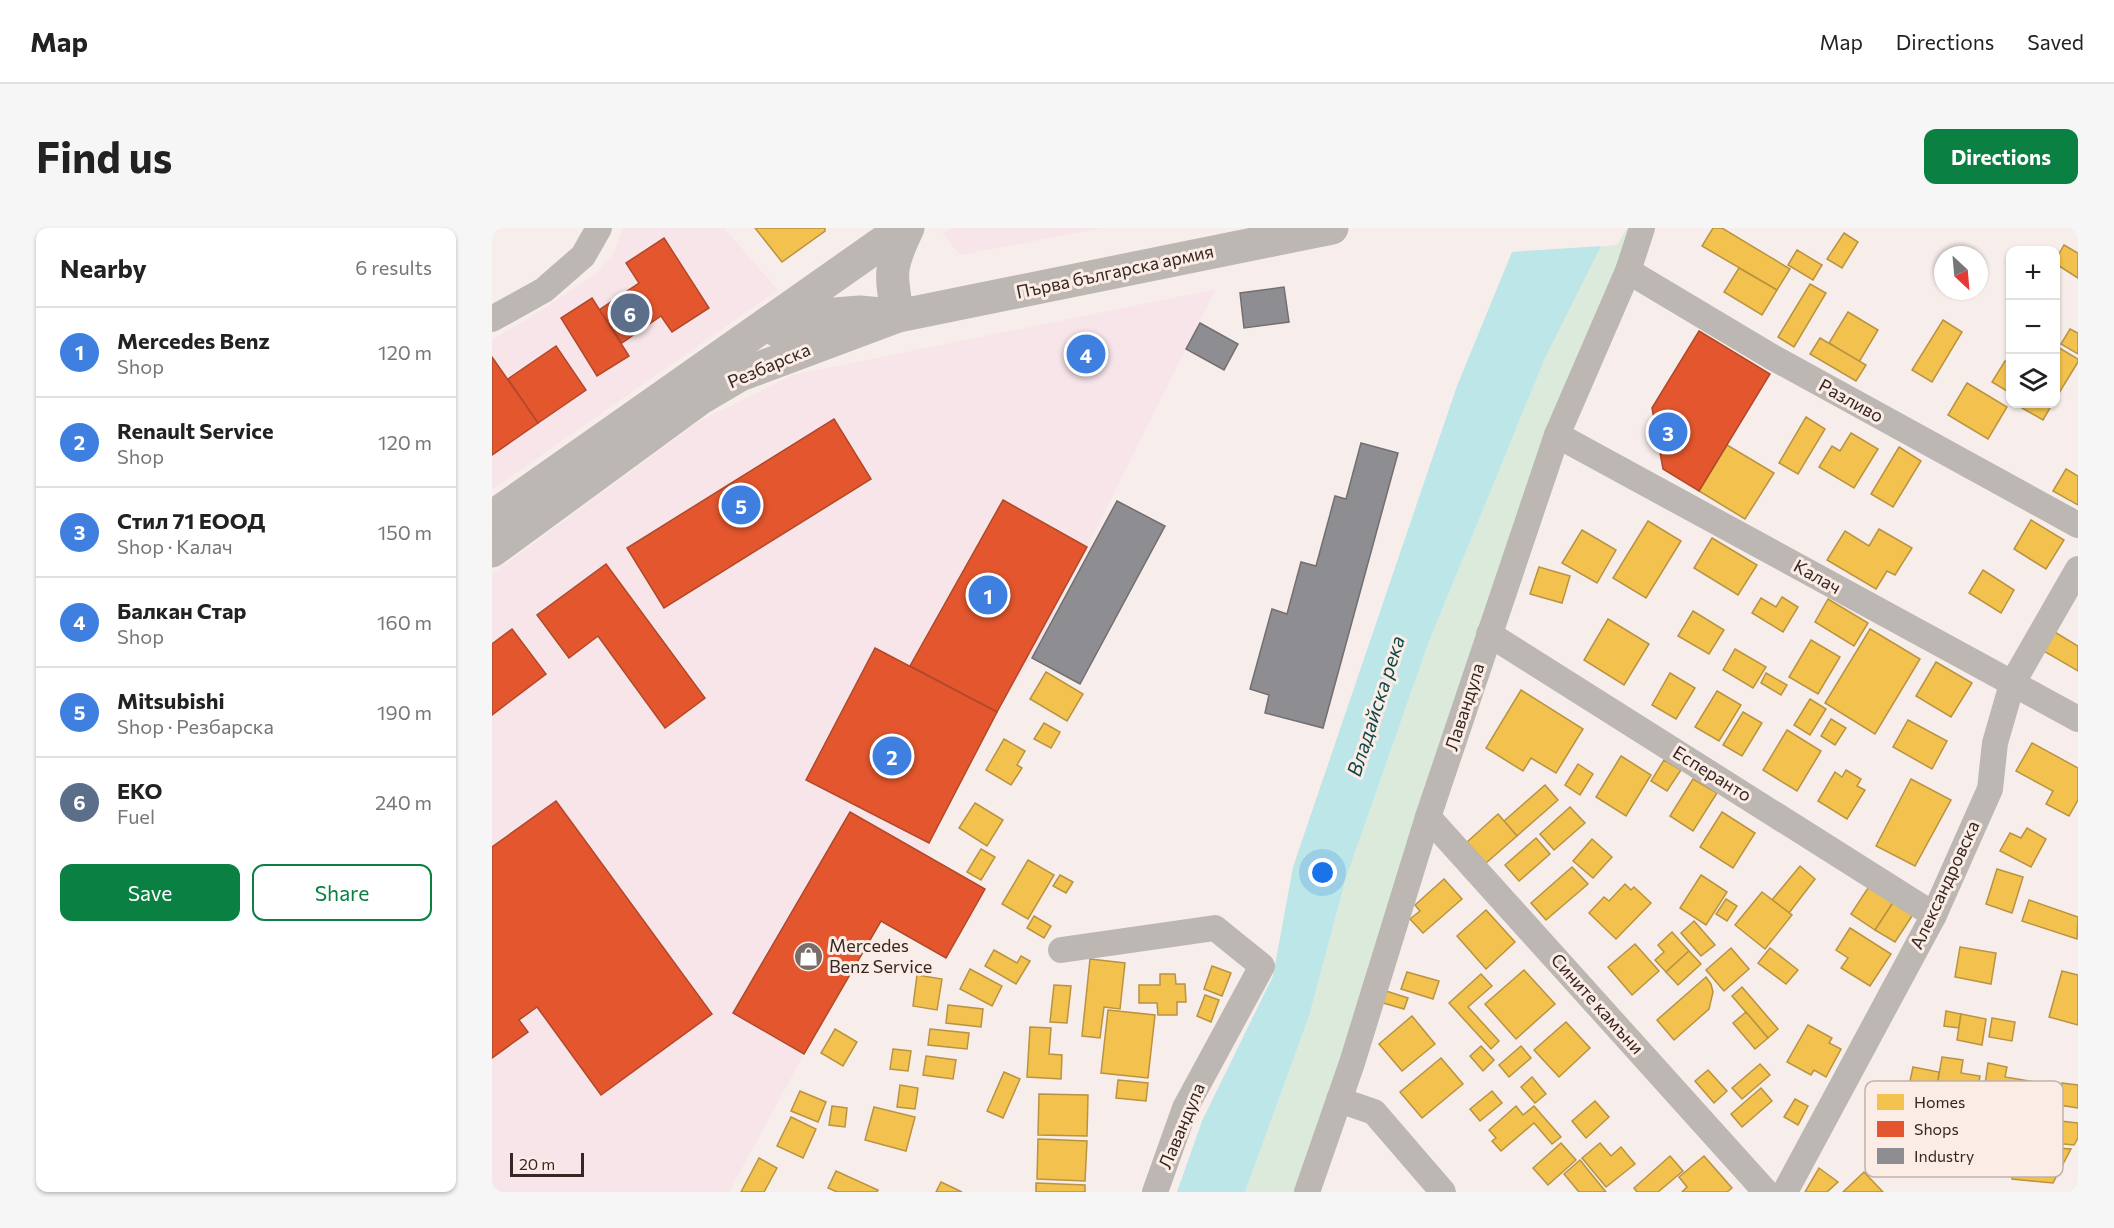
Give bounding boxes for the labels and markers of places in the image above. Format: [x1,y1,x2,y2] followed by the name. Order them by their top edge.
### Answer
[610,290,650,335] pin: 6
[1066,332,1106,376] pin: 4
[1648,410,1688,454] pin: 3
[722,482,760,528] pin: 5
[968,572,1008,617] pin: 1
[872,734,912,778] pin: 2
[829,934,932,977] place label: Mercedes Benz Service
[792,940,824,972] shop icon: Mercedes Benz Service

